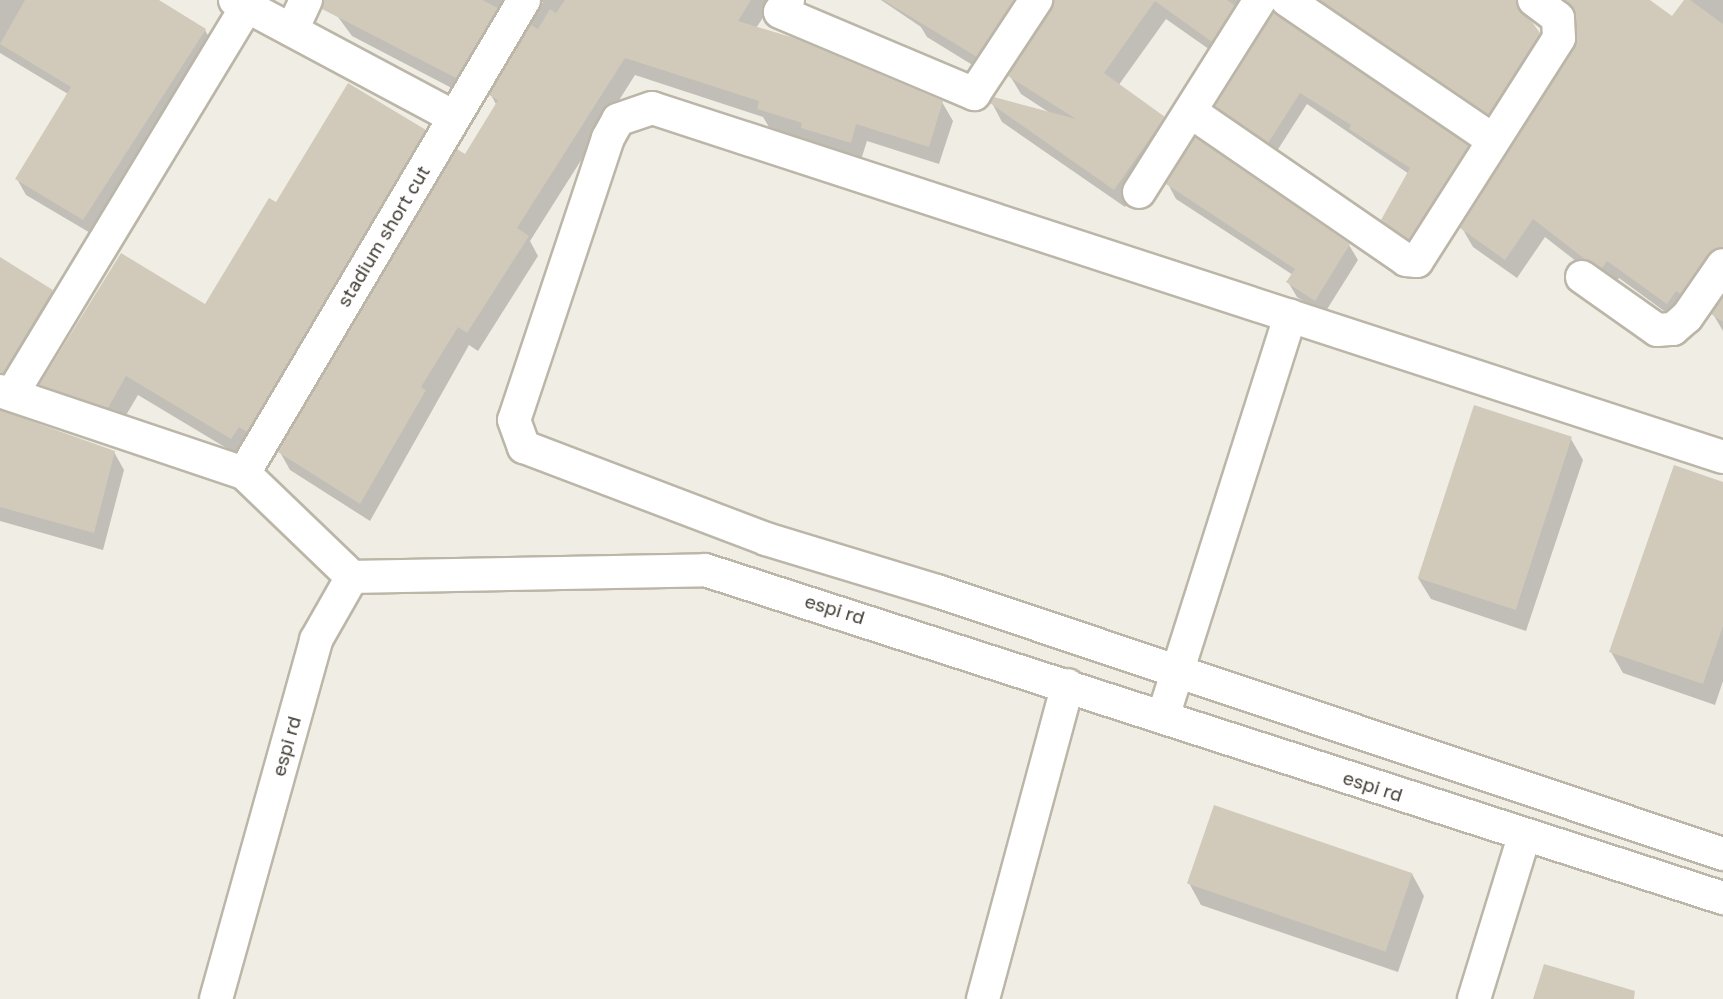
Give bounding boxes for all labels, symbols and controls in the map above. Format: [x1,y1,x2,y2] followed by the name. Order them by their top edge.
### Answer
[332,161,434,311] street label: stadium short cut
[802,589,868,629] street label: espi rd
[267,713,305,779] street label: espi rd
[1340,766,1406,806] street label: espi rd

